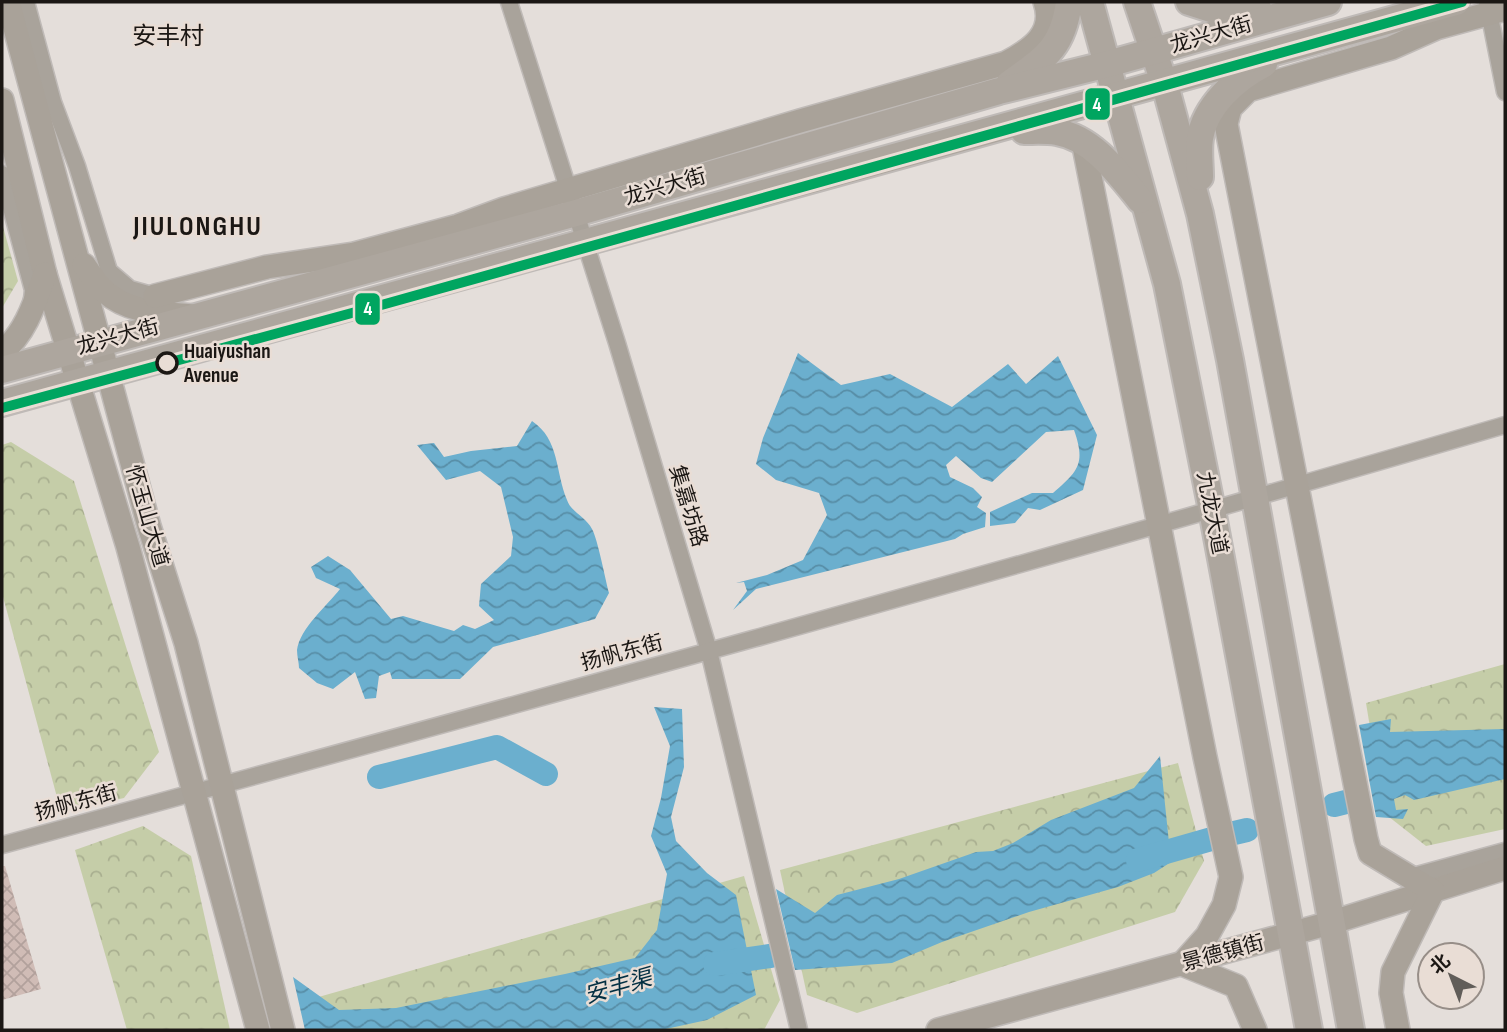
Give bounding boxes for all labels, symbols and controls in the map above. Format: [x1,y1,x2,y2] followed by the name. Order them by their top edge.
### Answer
[1167,11,1255,59] street label: 龙兴大街
[132,22,204,51] district label: 安丰村
[1084,87,1111,121] line badge: 4
[1093,94,1102,117] text: 4
[621,163,709,211] street label: 龙兴大街
[132,210,263,243] district label: JIULONGHU
[354,292,381,326] line badge: 4
[364,298,373,321] text: 4
[74,314,162,360] street label: 龙兴大街
[183,339,270,388] place label: Huaiyushan Avenue
[156,352,178,374] marker: Huaiyushan Avenue
[121,462,173,570] street label: 怀玉山大道
[664,462,712,550] street label: 集嘉坊路
[1192,469,1232,557] street label: 九龙大道
[578,630,666,676] street label: 扬帆东街
[32,780,120,826] street label: 扬帆东街
[1179,930,1267,976] street label: 景德镇街
[1416,941,1486,1011] north arrow
[1426,950,1455,979] text: 北
[581,963,658,1010] water label: 安丰渠

